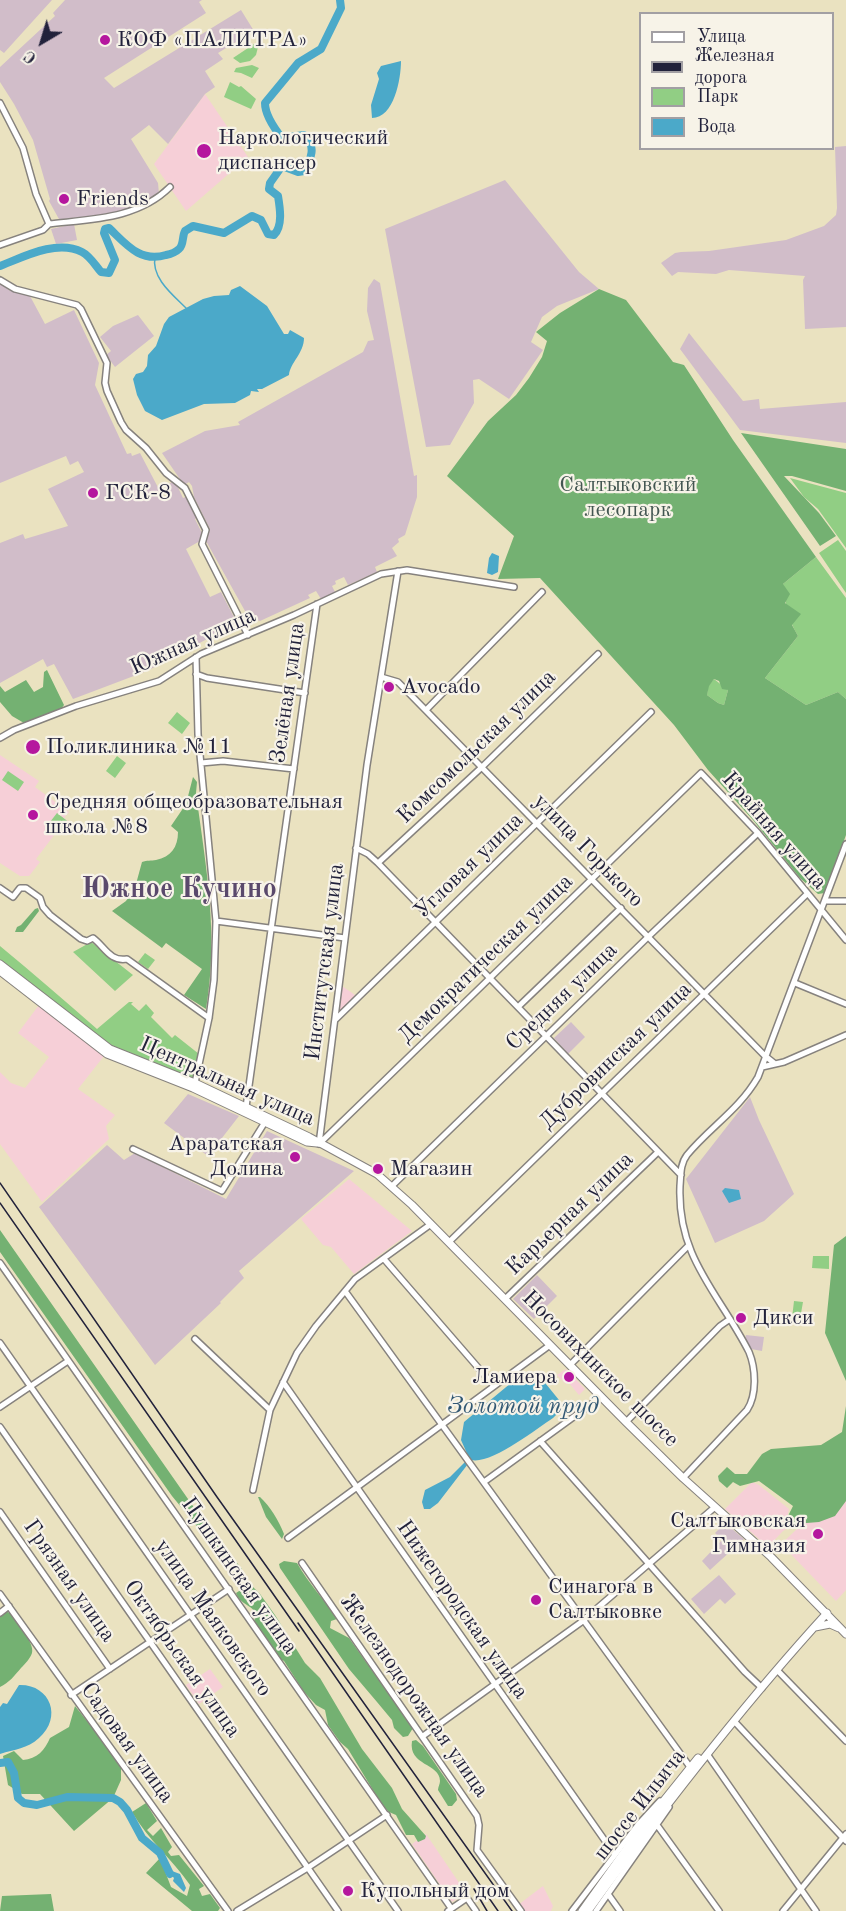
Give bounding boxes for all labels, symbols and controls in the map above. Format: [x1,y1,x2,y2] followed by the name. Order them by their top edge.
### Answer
[12,12,72,72] north arrow
[639,12,834,150] legend
[117,27,308,53] place label: КОФ «ПАЛИТРА»
[697,28,746,46] text: Улица
[98,33,112,47] marker: КОФ «ПАЛИТРА»
[22,47,40,66] text: С
[695,47,775,87] text: Железная дорога
[697,88,738,106] text: Парк
[697,118,736,136] text: Вода
[218,125,388,176] place label: Наркологический диспансер
[195,142,213,160] marker: Наркологический диспансер
[76,186,149,212] place label: Friends
[57,192,71,206] marker: Friends
[559,472,697,524] park label: Салтыковский лесопарк
[105,480,171,506] place label: ГСК-8
[86,486,100,500] marker: ГСК-8
[126,603,260,681] street label: Южная улица
[265,621,311,765] street label: Зелёная улица
[392,664,562,830] street label: Комсомольская улица
[401,674,481,700] place label: Avocado
[382,680,396,694] marker: Avocado
[46,734,232,760] place label: Поликлиника №11
[24,738,42,756] marker: Поликлиника №11
[716,767,832,895] street label: Крайняя улица
[45,789,343,840] place label: Средняя общеобразовательная школа №8
[527,789,649,913] street label: улица Горького
[409,807,529,925] street label: Угловая улица
[26,808,40,822] marker: Средняя общеобразовательная школа №8
[300,862,350,1062] street label: Институтская улица
[393,869,579,1049] street label: Демократическая улица
[81,873,277,907] district label: Южное Кучино
[501,937,623,1057] street label: Средняя улица
[535,977,697,1135] street label: Дубровинская улица
[135,1031,319,1133] street label: Центральная улица
[168,1131,283,1182] place label: Араратская Долина
[501,1147,639,1281] street label: Карьерная улица
[288,1150,302,1164] marker: Араратская Долина
[390,1156,472,1182] place label: Магазин
[371,1162,385,1176] marker: Магазин
[516,1285,684,1453] street label: Носовихинское шоссе
[753,1305,814,1331] place label: Дикси
[734,1311,748,1325] marker: Дикси
[472,1364,557,1390] place label: Ламиера
[562,1370,576,1384] marker: Ламиера
[447,1393,599,1421] water label: Золотой пруд
[175,1492,303,1660] street label: Пушкинская улица
[670,1508,806,1560] place label: Салтыковская Гимназия
[17,1515,121,1647] street label: Грязная улица
[390,1515,534,1705] street label: Нижегородская улица
[811,1527,825,1541] marker: Салтыковская Гимназия
[149,1534,277,1702] street label: улица Маяковского
[548,1574,662,1626] place label: Синагога в Салтыковке
[118,1575,246,1743] street label: Октябрьская улица
[334,1589,494,1803] street label: Железнодорожная улица
[529,1593,543,1607] marker: Синагога в Салтыковке
[74,1678,180,1808] street label: Садовая улица
[588,1744,692,1866] street label: шоссе Ильича
[360,1878,510,1904] place label: Купольный дом
[341,1884,355,1898] marker: Купольный дом

